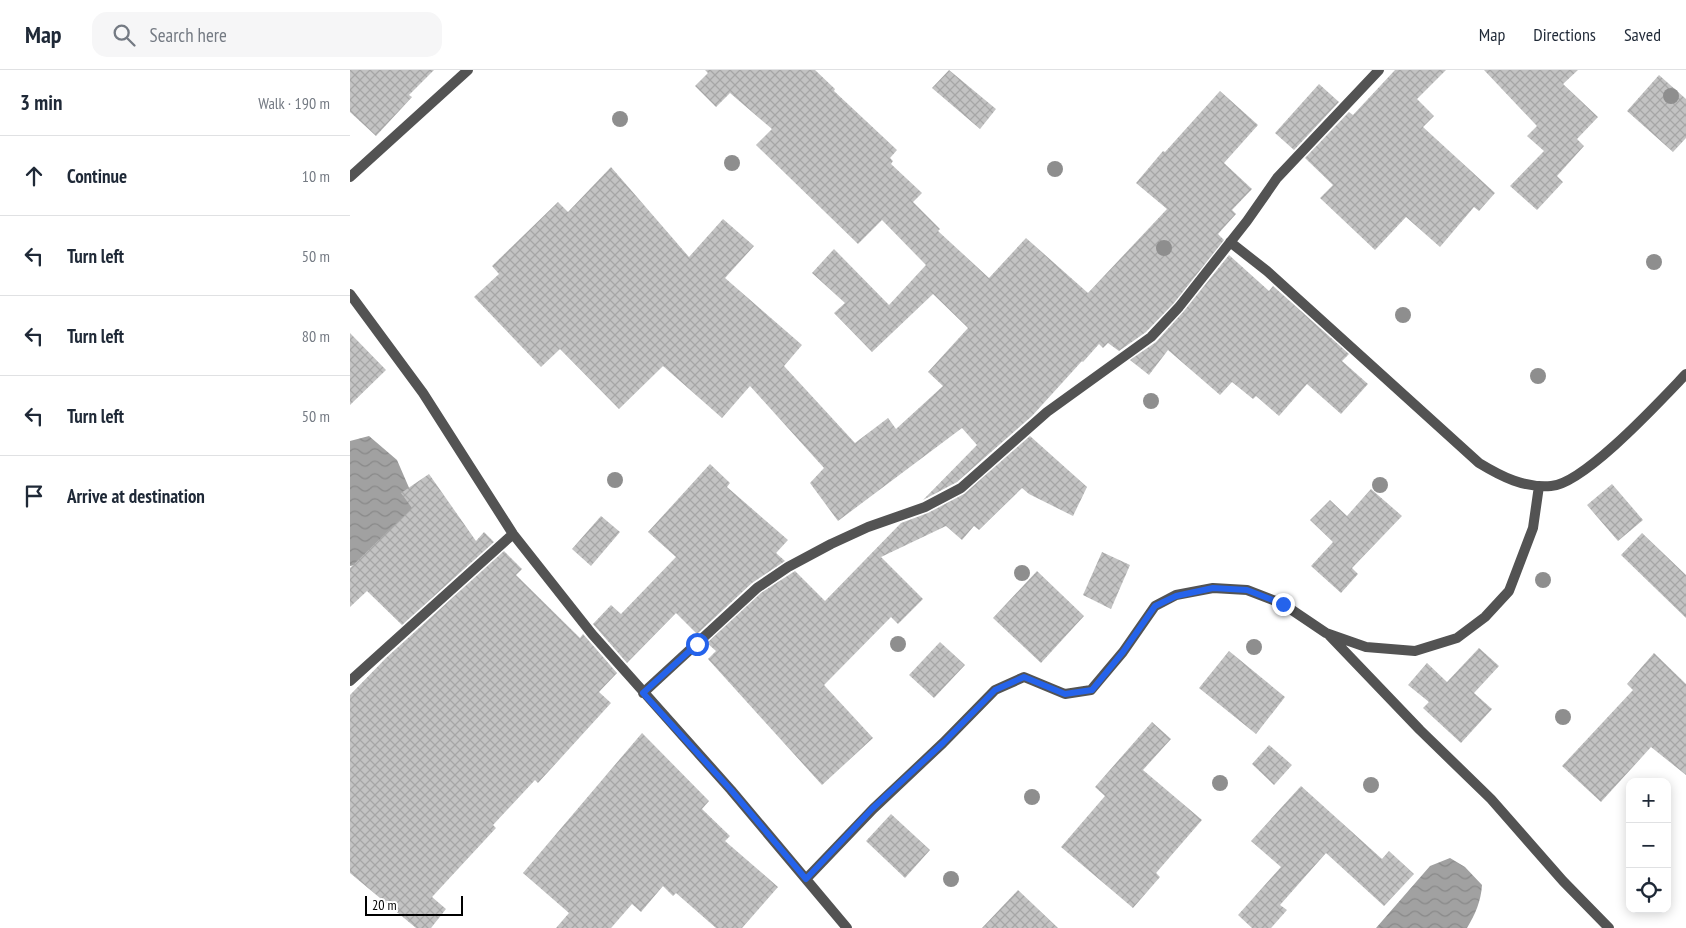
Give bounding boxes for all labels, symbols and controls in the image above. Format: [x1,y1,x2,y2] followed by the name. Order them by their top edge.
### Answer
[92,12,442,57] search box
[25,19,62,50] text: Map
[110,21,138,49] icon: search
[150,23,227,47] text: Search here
[1479,23,1505,46] text: Map
[1533,23,1596,46] text: Directions
[1624,23,1661,46] text: Saved
[20,89,62,116] text: 3 min
[258,93,330,113] text: Walk · 190 m
[20,162,48,190] icon: ahead
[67,164,127,188] text: Continue
[302,166,330,186] text: 10 m
[20,242,48,270] icon: left
[67,244,124,268] text: Turn left
[302,246,330,266] text: 50 m
[20,322,48,350] icon: left
[67,324,124,348] text: Turn left
[302,326,330,346] text: 80 m
[20,402,48,430] icon: left
[67,404,124,428] text: Turn left
[302,406,330,426] text: 50 m
[20,482,48,510] icon: arrive
[67,484,205,508] text: Arrive at destination
[1272,593,1295,616] route end
[686,633,709,656] route start
[1626,778,1671,913] map controls
[1626,778,1671,823] button: +
[1626,823,1671,868] button: −
[1626,868,1671,913] button: locate
[365,893,462,916] scale bar
[372,896,397,914] text: 20 m

